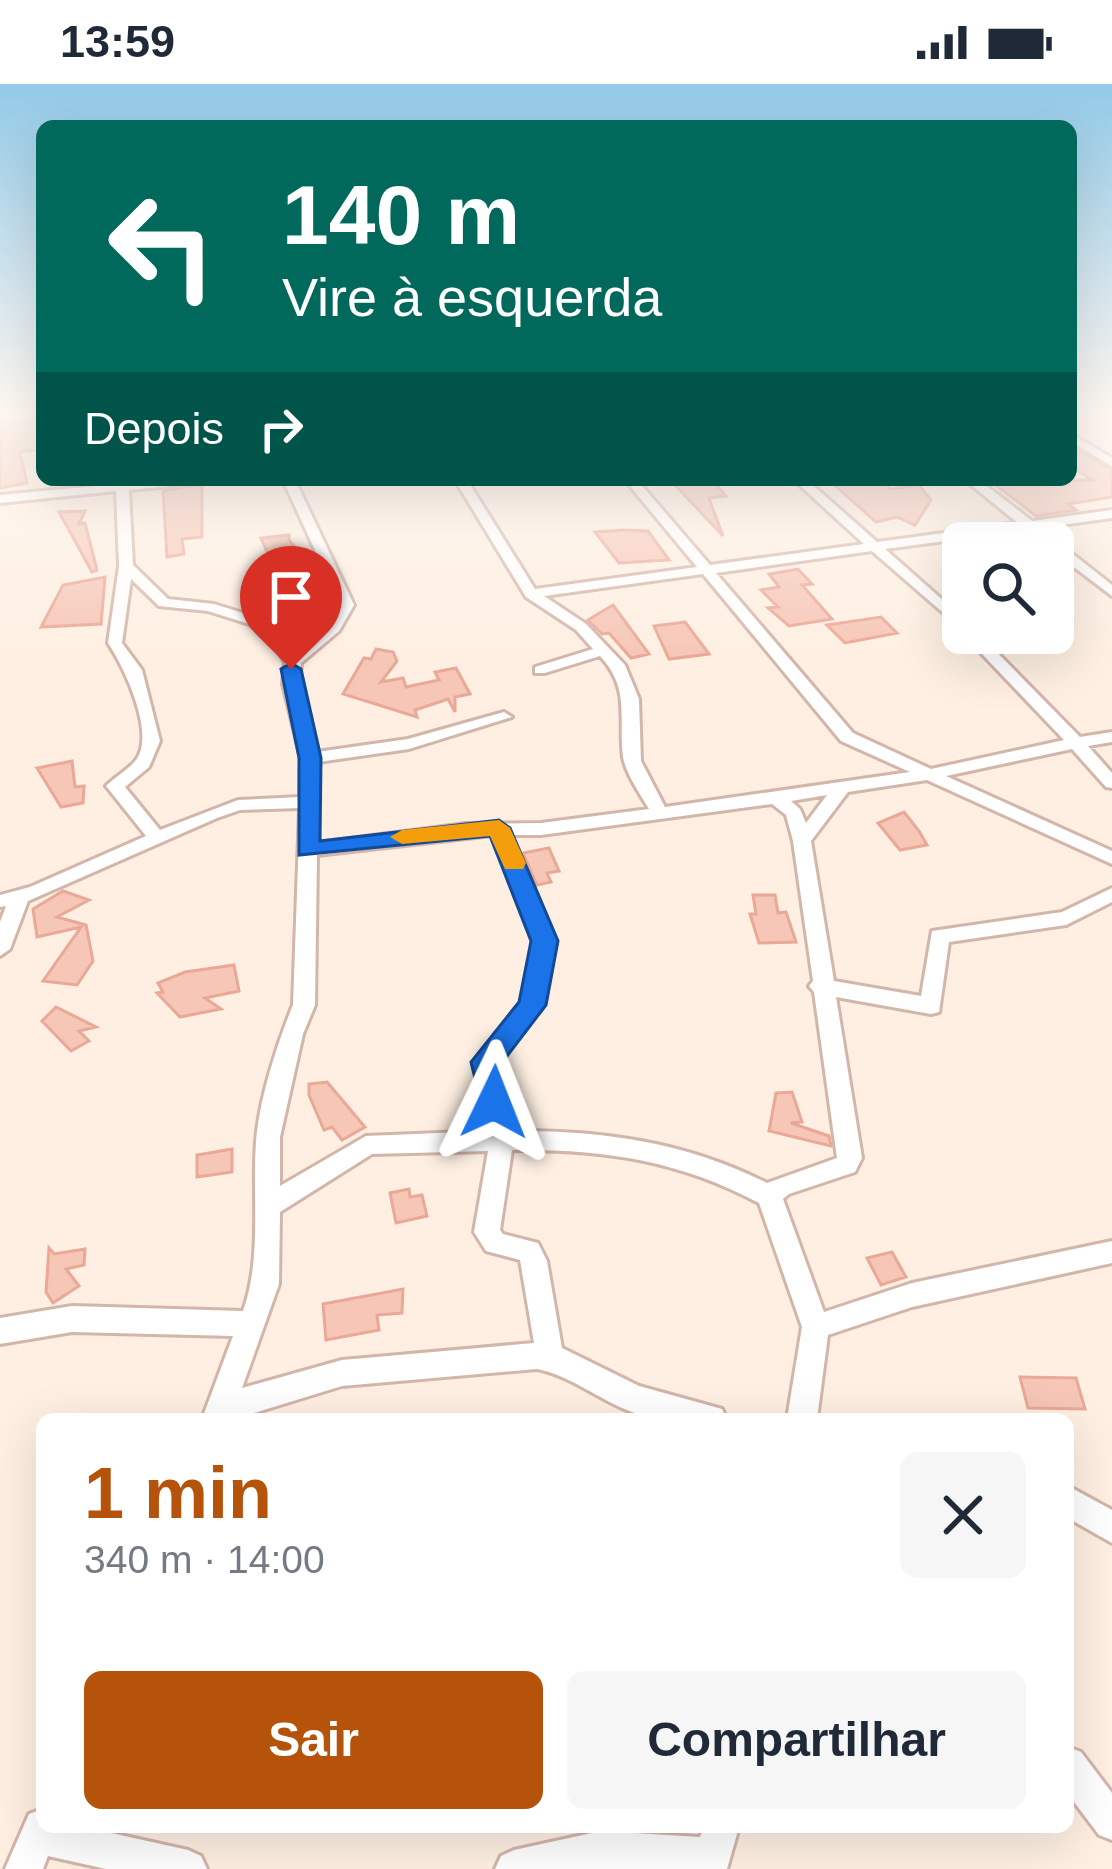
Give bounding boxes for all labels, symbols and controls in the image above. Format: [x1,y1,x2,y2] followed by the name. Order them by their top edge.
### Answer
[60,16,175,67] text: 13:59
[84,168,240,324] icon: left
[282,168,520,262] text: 140 m
[282,267,662,327] text: Vire à esquerda
[248,396,314,462] icon: right
[84,403,224,454] text: Depois
[942,522,1074,654] map controls
[942,522,1074,654] button: search
[240,546,342,669] pin
[258,564,324,630] icon: arrive
[431,1039,557,1165] position arrow
[900,1452,1026,1578] button: close
[84,1453,272,1533] text: 1 min
[84,1538,325,1581] text: 340 m · 14:00
[84,1671,543,1809] button: Sair
[567,1671,1026,1809] button: Compartilhar

